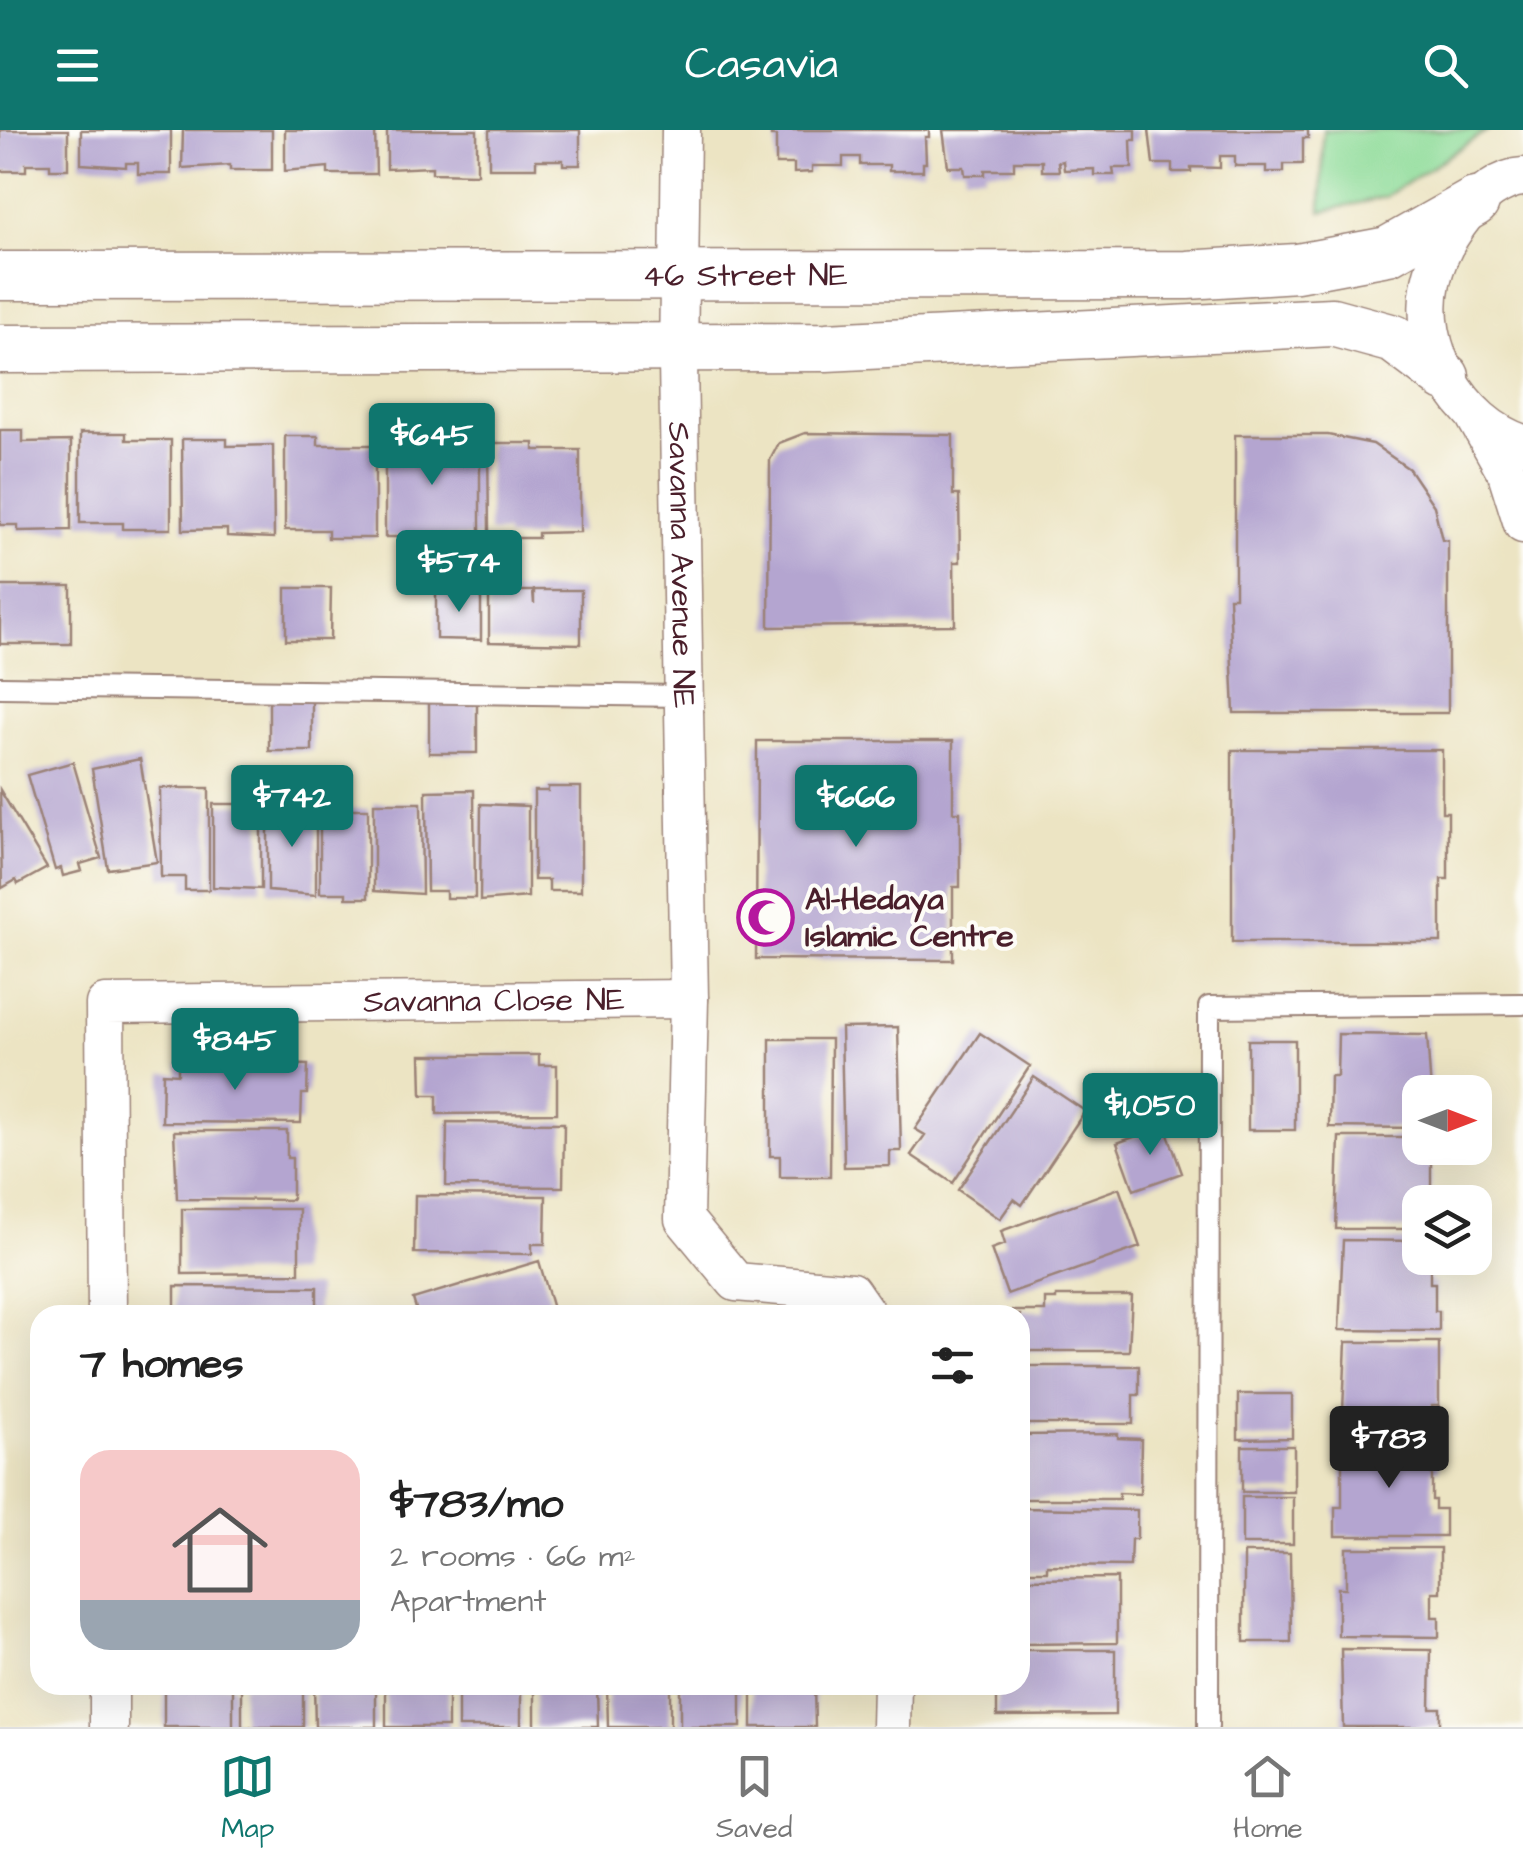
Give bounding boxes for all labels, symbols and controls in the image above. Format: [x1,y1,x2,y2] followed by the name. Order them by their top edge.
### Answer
[685,34,838,96] text: Casavia
[50,38,105,93] icon: menu
[1418,38,1473,93] icon: search
[642,253,848,298] street label: 46 Street NE
[373,403,491,488] pin: $645
[391,413,473,458] text: $645
[657,421,706,709] street label: Savanna Avenue NE
[400,530,518,615] pin: $574
[418,540,500,585] text: $574
[233,765,351,850] pin: $742
[797,765,915,850] pin: $666
[253,775,331,820] text: $742
[817,775,895,820] text: $666
[805,877,1014,959] place label: Al-Hedaya Islamic Centre
[736,887,796,947] mosque icon: Al-Hedaya Islamic Centre
[363,977,625,1024] street label: Savanna Close NE
[176,1008,294,1093] pin: $845
[194,1018,277,1063] text: $845
[1069,1073,1231,1158] pin: $1,050
[1402,1075,1492,1165] north arrow
[1402,1075,1492,1275] map controls
[1105,1083,1195,1128] text: $1,050
[1402,1185,1492,1275] button: layers
[80,1336,244,1394] text: 7 homes
[925,1338,980,1393] icon: filters
[1330,1406,1448,1491] pin: $783
[1352,1416,1426,1461] text: $783
[390,1476,563,1534] text: $783/mo
[160,1490,280,1610] icon: home
[390,1534,636,1579] text: 2 rooms · 66 m²
[390,1579,546,1624] text: Apartment
[220,1749,275,1848] tab: Map
[716,1749,792,1848] tab: Saved
[1233,1749,1303,1848] tab: Home

